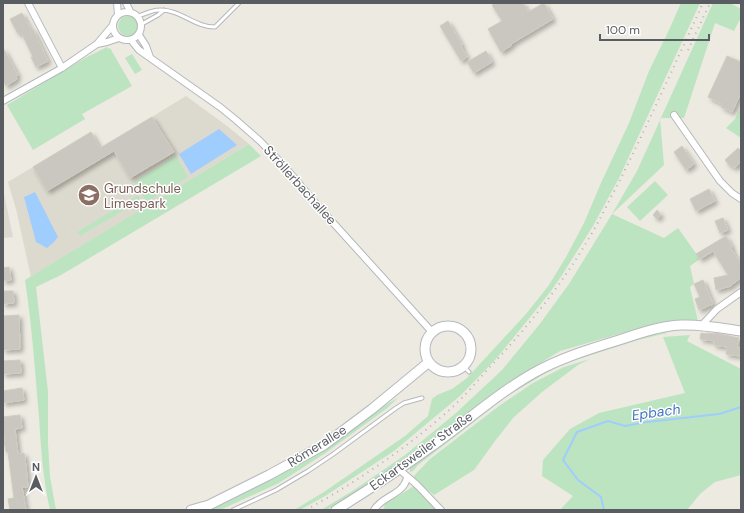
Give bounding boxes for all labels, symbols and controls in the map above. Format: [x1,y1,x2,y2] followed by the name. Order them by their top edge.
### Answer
[600,16,709,42] scale bar
[606,22,640,38] text: 100 m
[260,142,340,228] street label: Ströllerbachallee
[104,180,181,212] place label: Grundschule Limespark
[76,182,102,208] school or university icon: Grundschule Limespark
[631,400,681,424] water label: Epbach
[366,408,476,494] street label: Eckartsweiler Straße
[284,421,350,471] street label: Römerallee
[16,457,56,497] north arrow
[32,460,40,474] text: N

